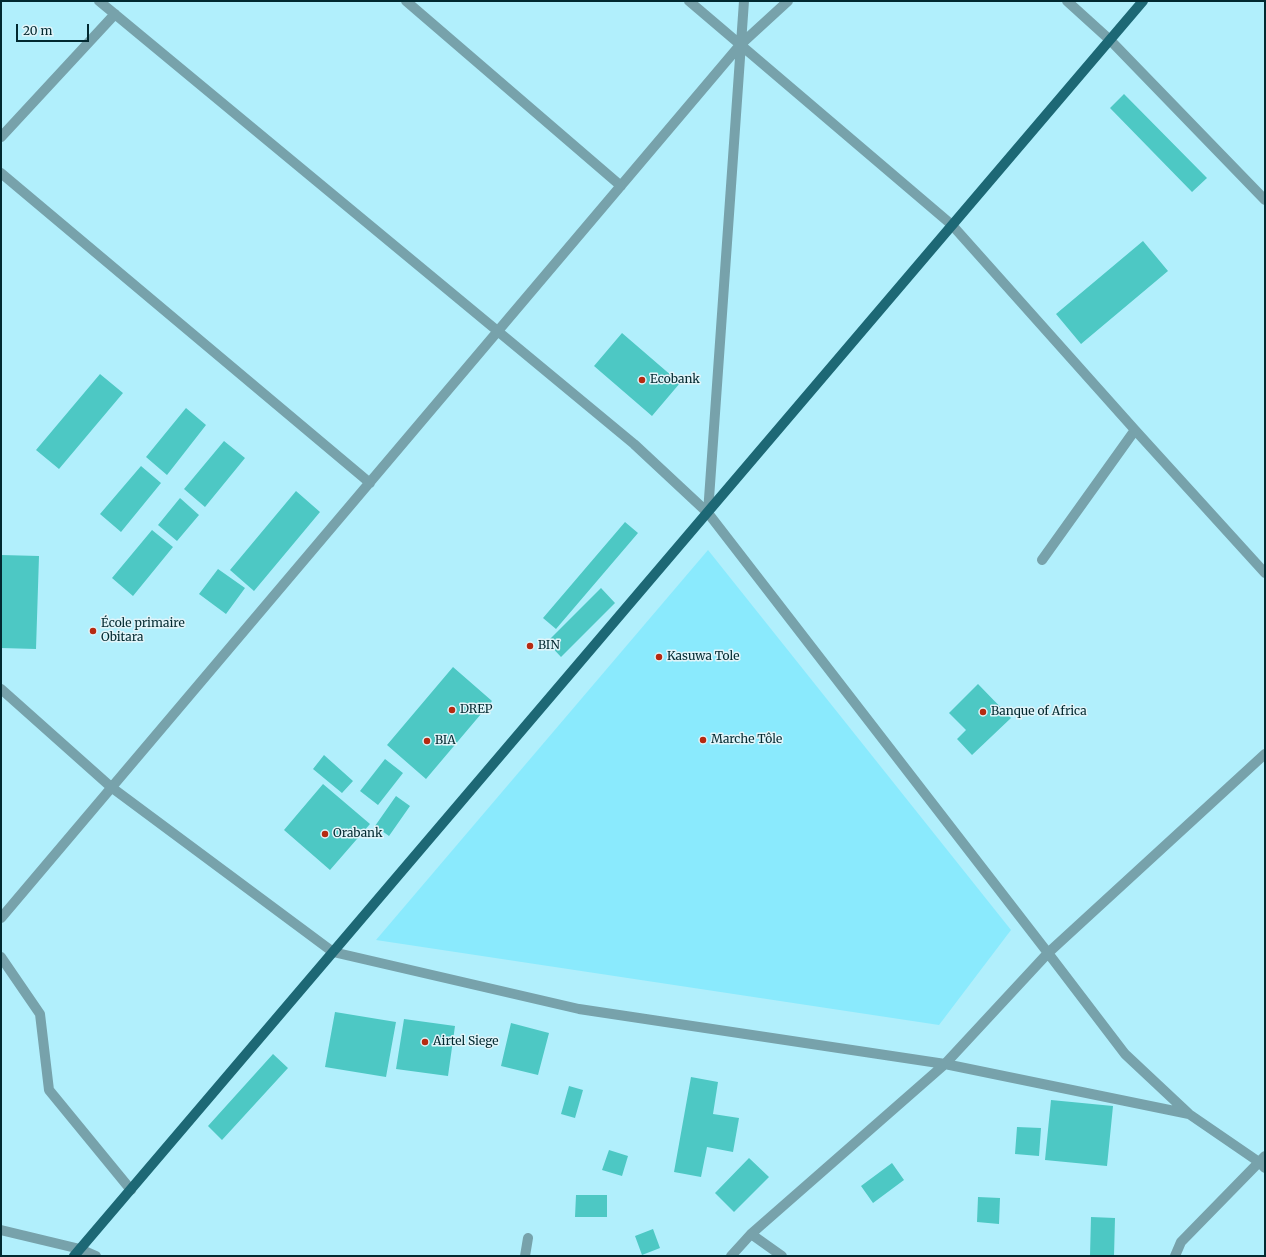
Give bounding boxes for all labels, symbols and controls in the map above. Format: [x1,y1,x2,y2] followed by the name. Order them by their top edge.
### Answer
[18,16,91,42] scale bar
[23,23,52,38] text: 20 m
[650,373,700,387] place label: Ecobank
[637,375,647,385] marker: Ecobank
[101,617,185,645] place label: École primaire Obitara
[88,626,98,636] marker: École primaire Obitara
[538,639,560,653] place label: BIN
[525,641,535,651] marker: BIN
[667,650,740,664] place label: Kasuwa Tole
[654,652,664,662] marker: Kasuwa Tole
[460,703,492,717] place label: DREP
[447,705,457,715] marker: DREP
[991,705,1087,719] place label: Banque of Africa
[978,707,988,717] marker: Banque of Africa
[711,733,782,747] place label: Marche Tôle
[435,734,456,748] place label: BIA
[698,735,708,745] marker: Marche Tôle
[422,736,432,746] marker: BIA
[333,827,383,841] place label: Orabank
[320,829,330,839] marker: Orabank
[433,1035,499,1049] place label: Airtel Siege
[420,1037,430,1047] marker: Airtel Siege

